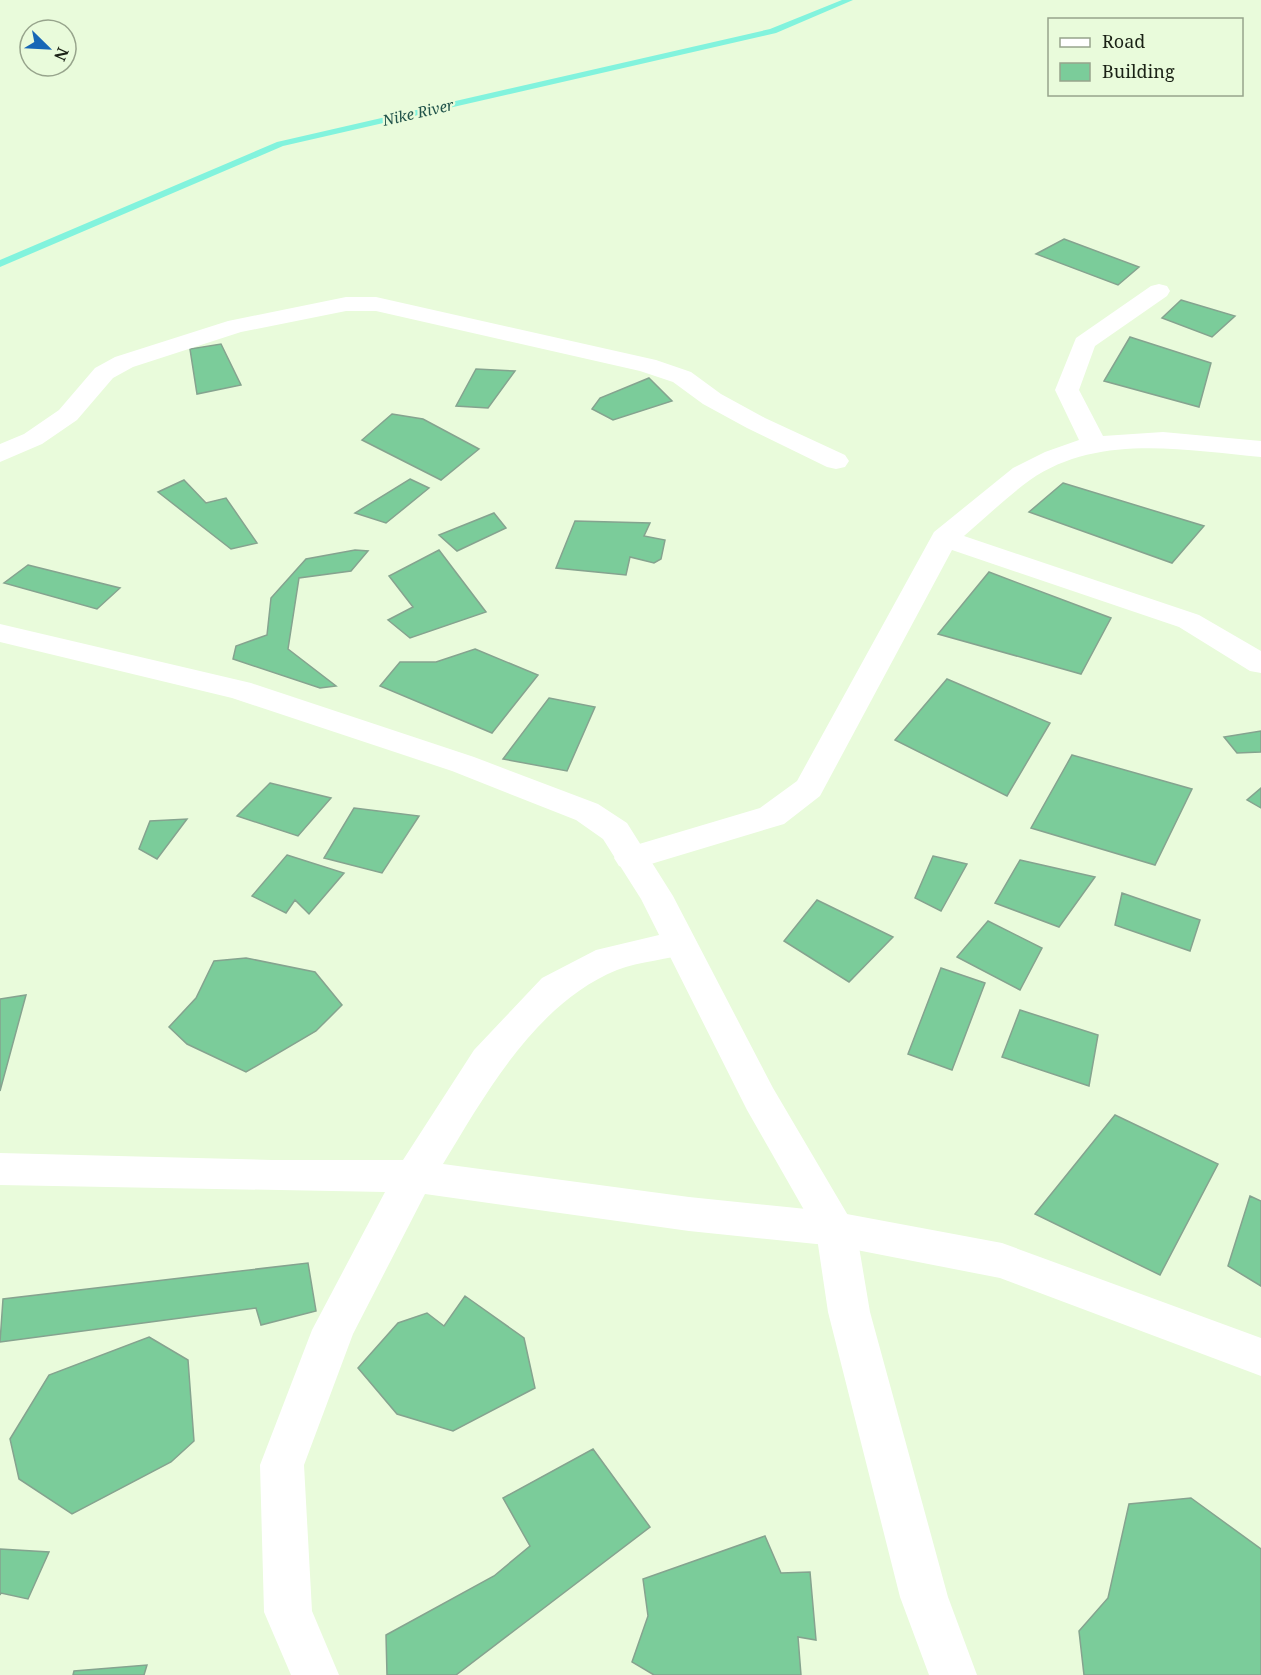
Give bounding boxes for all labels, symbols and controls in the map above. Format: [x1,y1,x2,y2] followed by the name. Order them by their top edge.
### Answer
[18,18,78,78] north arrow
[1048,18,1243,96] legend
[1102,29,1145,53] text: Road
[49,44,74,65] text: N
[1102,59,1175,83] text: Building
[379,94,457,130] water label: Nike River

